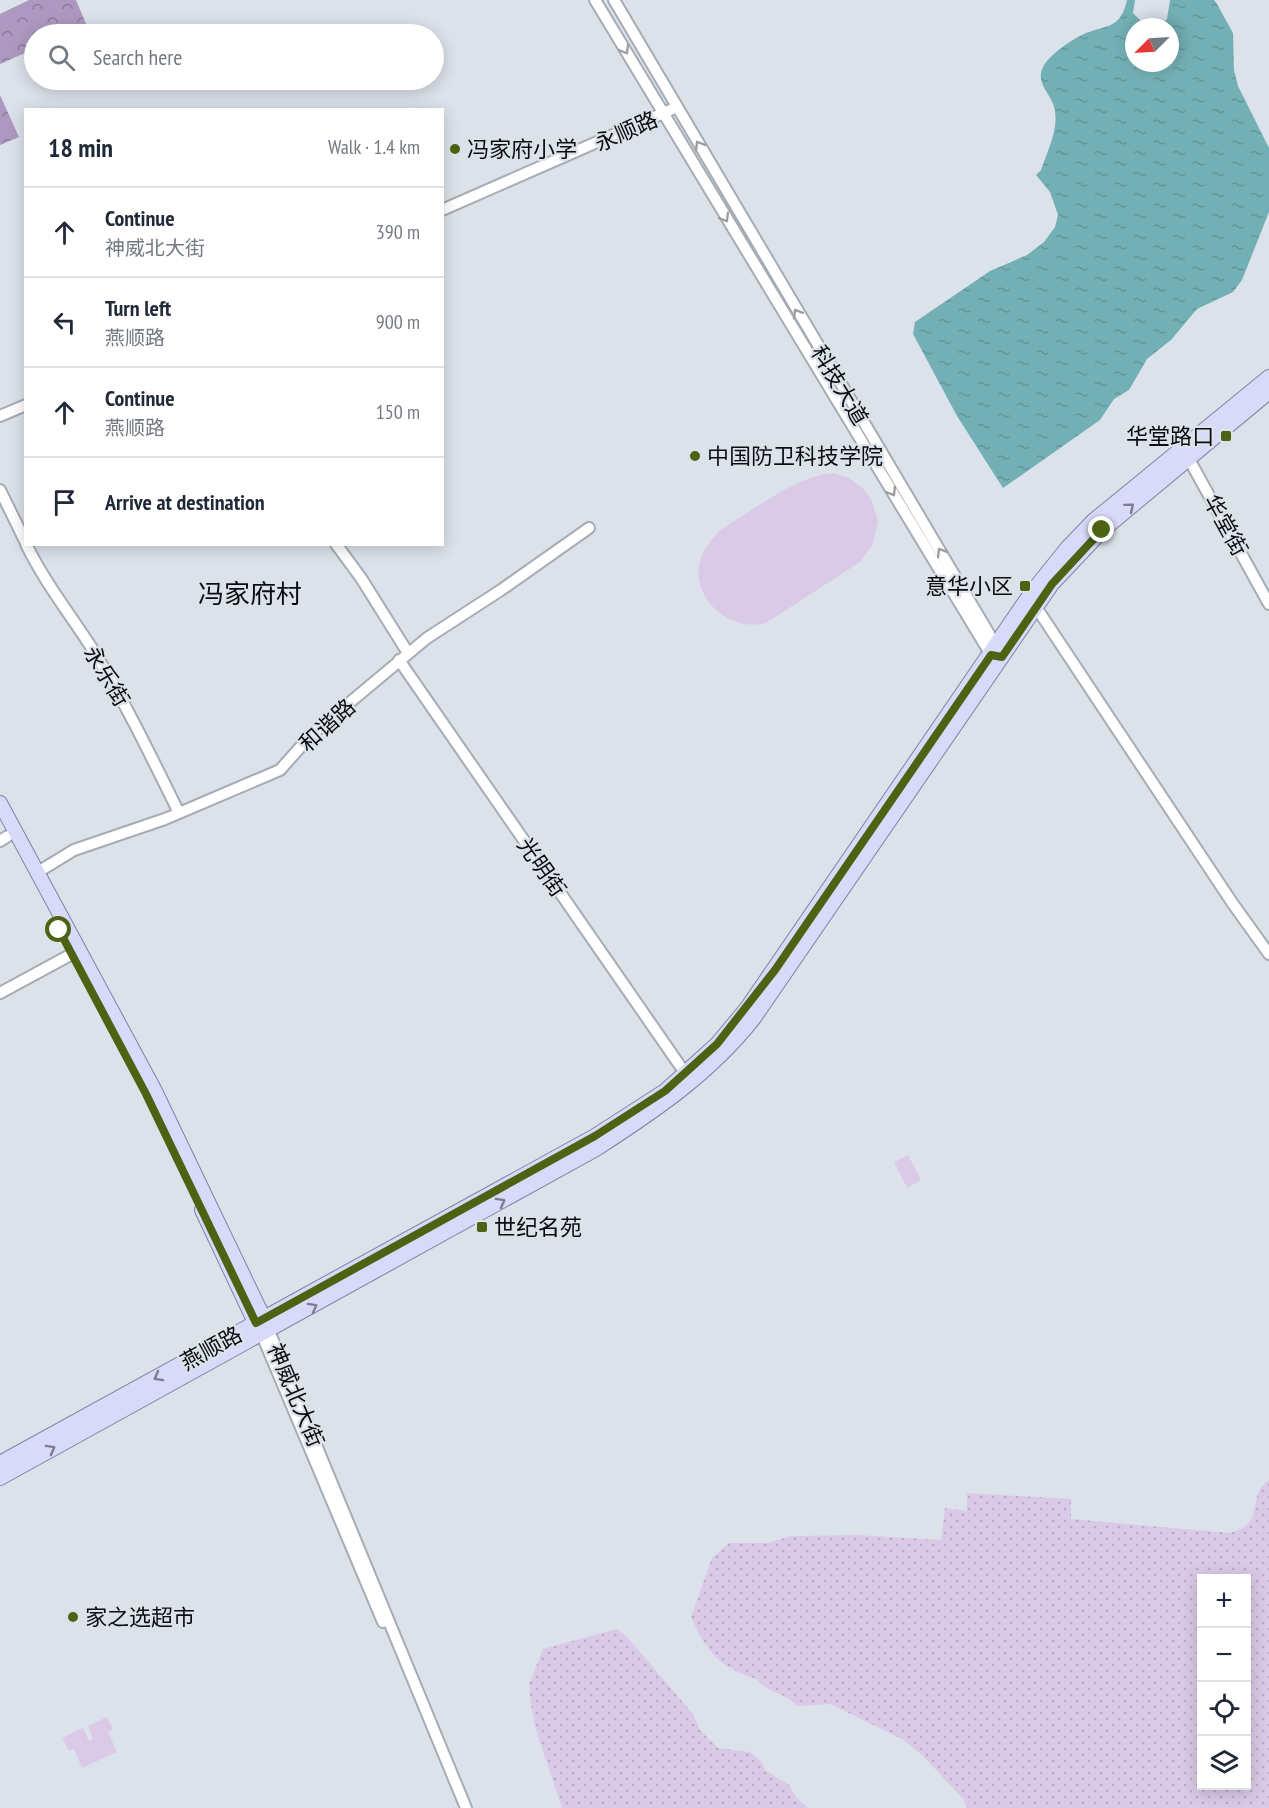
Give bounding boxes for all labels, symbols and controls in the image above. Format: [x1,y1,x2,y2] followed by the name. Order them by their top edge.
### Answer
[1125,18,1179,72] north arrow
[24,24,444,90] search box
[45,41,78,74] icon: search
[93,43,182,71] text: Search here
[617,44,629,54] one-way arrow
[590,105,662,157] street label: 永顺路
[48,131,113,164] text: 18 min
[328,134,420,160] text: Walk · 1.4 km
[467,135,577,163] place label: 冯家府小学
[695,141,706,151] one-way arrow
[448,142,462,156] marker: 冯家府小学
[105,204,175,232] text: Continue
[717,212,729,222] one-way arrow
[48,216,81,249] icon: ahead
[376,219,420,245] text: 390 m
[105,235,205,261] text: 神威北大街
[105,294,171,322] text: Turn left
[48,306,81,339] icon: left
[376,309,420,335] text: 900 m
[793,309,805,319] one-way arrow
[105,325,165,351] text: 燕顺路
[805,340,875,430] street label: 科技大道
[105,384,175,412] text: Continue
[48,396,81,429] icon: ahead
[376,399,420,425] text: 150 m
[105,415,165,441] text: 燕顺路
[1126,422,1214,450] place label: 华堂路口
[1219,429,1233,443] marker: 华堂路口
[707,442,883,470] place label: 中国防卫科技学院
[688,449,702,463] marker: 中国防卫科技学院
[48,486,81,519] icon: arrive
[884,486,896,496] one-way arrow
[105,488,265,516] text: Arrive at destination
[1198,489,1254,561] street label: 华堂街
[1123,503,1134,514] one-way arrow
[1088,516,1114,542] route end
[937,548,948,558] one-way arrow
[925,572,1013,600] place label: 意华小区
[198,577,302,610] district label: 冯家府村
[1018,579,1032,593] marker: 意华小区
[78,640,136,712] street label: 永乐街
[293,693,361,757] street label: 和谐路
[512,832,572,902] street label: 光明街
[45,916,71,942] route start
[495,1197,505,1209] one-way arrow
[494,1213,582,1241] place label: 世纪名苑
[475,1220,489,1234] marker: 世纪名苑
[306,1303,317,1314] one-way arrow
[175,1320,247,1376] street label: 燕顺路
[262,1339,330,1451] street label: 神威北大街
[154,1370,164,1381] one-way arrow
[45,1445,56,1456] one-way arrow
[1197,1574,1251,1790] map controls
[1197,1574,1251,1628] button: +
[85,1603,195,1631] place label: 家之选超市
[66,1610,80,1624] marker: 家之选超市
[1197,1628,1251,1682] button: −
[1197,1682,1251,1736] button: locate
[1197,1736,1251,1790] button: layers

